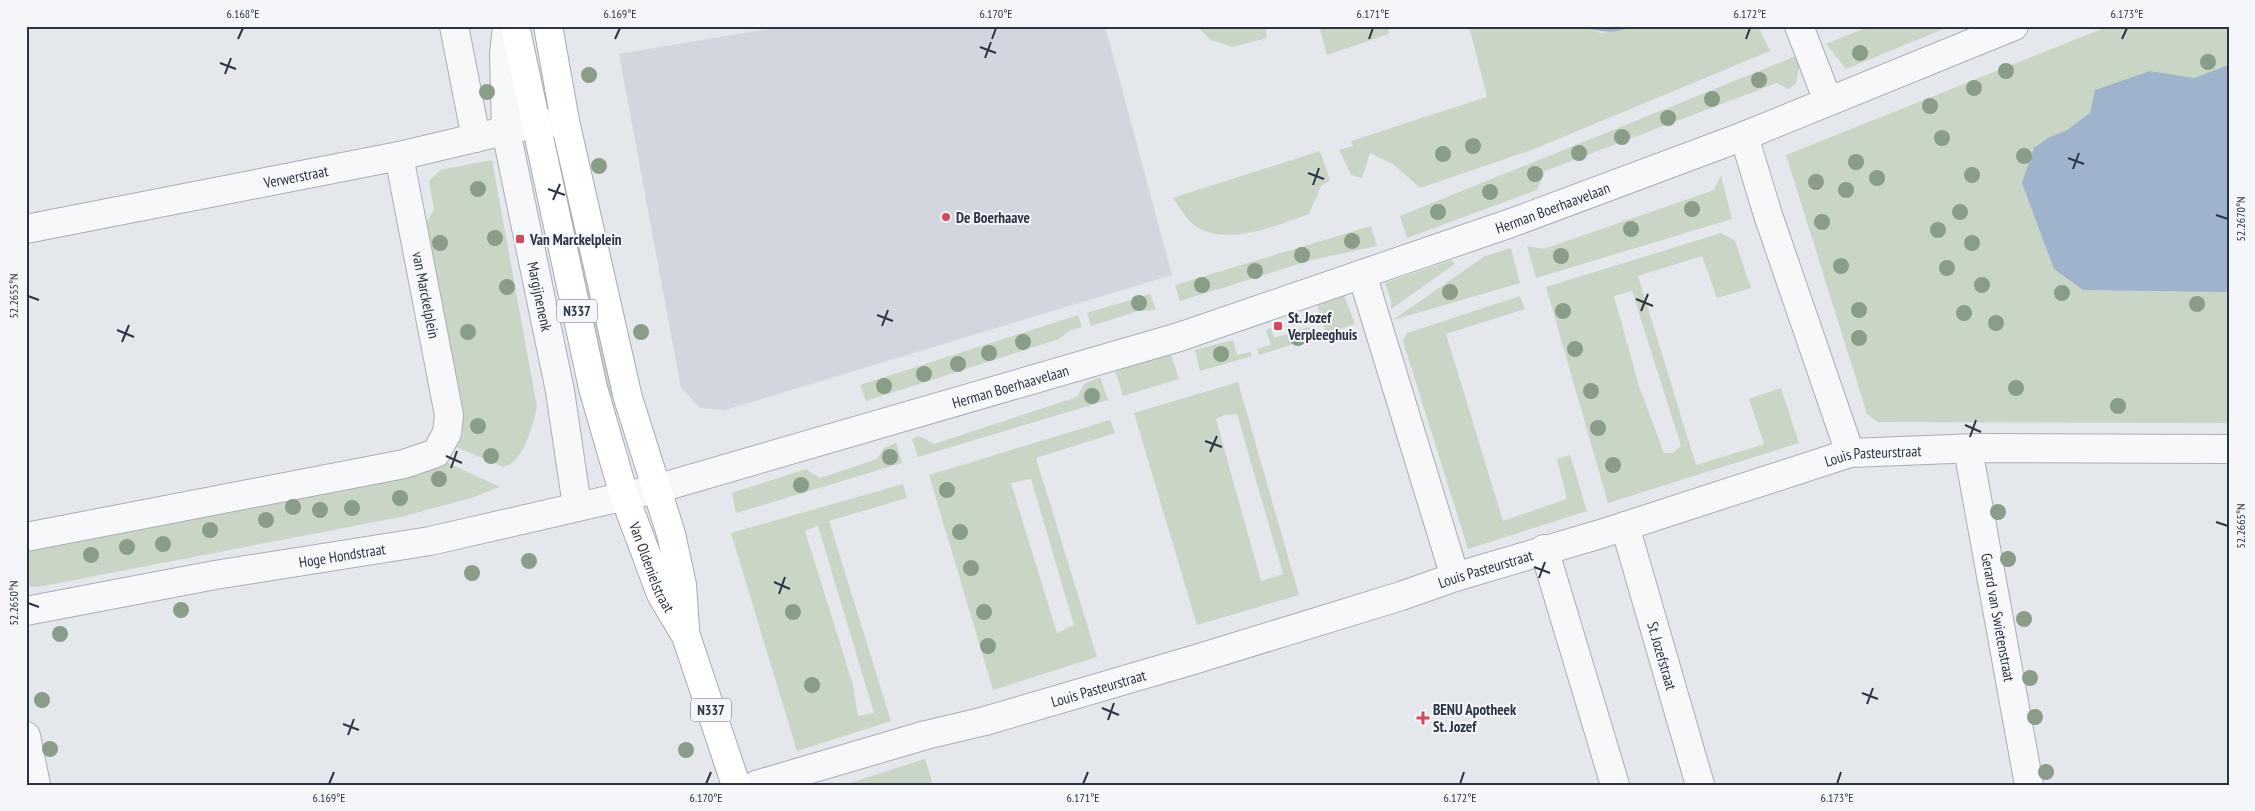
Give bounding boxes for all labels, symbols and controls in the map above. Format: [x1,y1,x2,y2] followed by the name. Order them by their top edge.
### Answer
[227,6,260,21] text: 6.168°E
[604,6,637,21] text: 6.169°E
[980,6,1013,21] text: 6.170°E
[1357,6,1390,21] text: 6.171°E
[1734,6,1767,21] text: 6.172°E
[2111,6,2144,21] text: 6.173°E
[261,161,330,192] street label: Verwerstraat
[1493,177,1612,237] street label: Herman Boerhaavelaan
[2233,196,2248,242] text: 52.2670°N
[956,208,1030,227] place label: De Boerhaave
[940,211,952,223] marker: De Boerhaave
[529,230,622,249] place label: Van Marckelplein
[514,233,526,245] marker: Van Marckelplein
[408,250,444,340] street label: van Marckelplein
[524,260,557,333] street label: Margijnenenk
[6,273,21,319] text: 52.2655°N
[557,300,597,322] road number: N337
[1287,308,1357,344] place label: St. Jozef Verpleeghuis
[1272,320,1284,332] marker: St. Jozef Verpleeghuis
[950,360,1071,412] street label: Herman Boerhaavelaan
[1822,441,1922,470] street label: Louis Pasteurstraat
[2233,503,2248,549] text: 52.2665°N
[625,518,679,616] street label: Van Oldenielstraat
[297,539,387,571] street label: Hoge Hondstraat
[1435,545,1535,592] street label: Louis Pasteurstraat
[1978,552,2020,683] street label: Gerard van Swietenstraat
[6,580,21,626] text: 52.2650°N
[1644,619,1681,692] street label: St. Jozefstraat
[1049,665,1148,711] street label: Louis Pasteurstraat
[691,698,731,722] road number: N337
[1433,700,1517,736] place label: BENU Apotheek St. Jozef
[1417,712,1429,724] marker: BENU Apotheek St. Jozef
[313,790,346,805] text: 6.169°E
[690,790,723,805] text: 6.170°E
[1067,790,1100,805] text: 6.171°E
[1444,790,1477,805] text: 6.172°E
[1821,790,1854,805] text: 6.173°E

